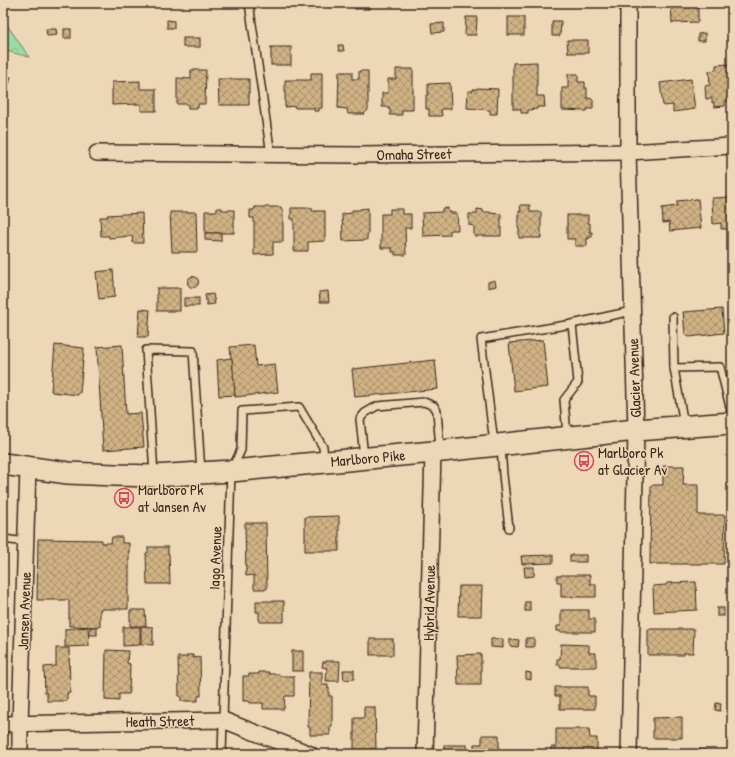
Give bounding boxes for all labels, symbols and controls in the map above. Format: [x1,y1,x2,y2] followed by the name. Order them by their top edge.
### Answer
[376,143,452,165] street label: Omaha Street
[622,338,646,418] street label: Glacier Avenue
[598,442,667,480] place label: Marlboro Pk at Glacier Av
[330,444,406,472] street label: Marlboro Pike
[573,450,595,472] bus stop icon: Marlboro Pk at Glacier Av
[138,479,206,517] place label: Marlboro Pk at Jansen Av
[113,487,135,509] bus stop icon: Marlboro Pk at Jansen Av
[203,526,227,590] street label: Iago Avenue
[418,565,440,641] street label: Hybrid Avenue
[12,572,36,650] street label: Jansen Avenue
[125,710,195,732] street label: Heath Street

